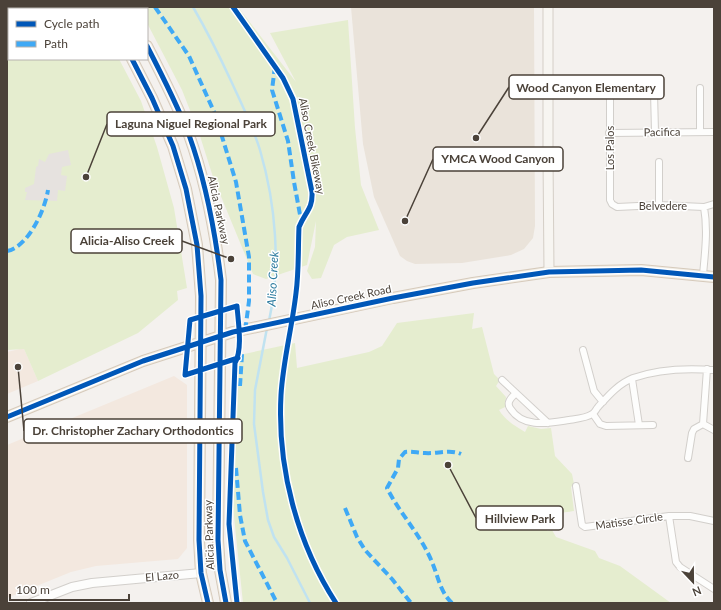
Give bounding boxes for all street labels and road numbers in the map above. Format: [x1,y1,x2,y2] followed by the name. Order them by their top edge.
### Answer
[297,97,328,195] street label: Aliso Creek Bikeway
[603,125,616,170] street label: Los Palos
[643,125,681,138] street label: Pacifica
[206,174,233,246] street label: Alicia Parkway
[639,199,687,212] street label: Belvedere
[309,282,392,311] street label: Aliso Creek Road
[201,500,216,570] street label: Alicia Parkway
[594,509,664,532] street label: Matisse Circle
[144,568,179,583] street label: El Lazo

